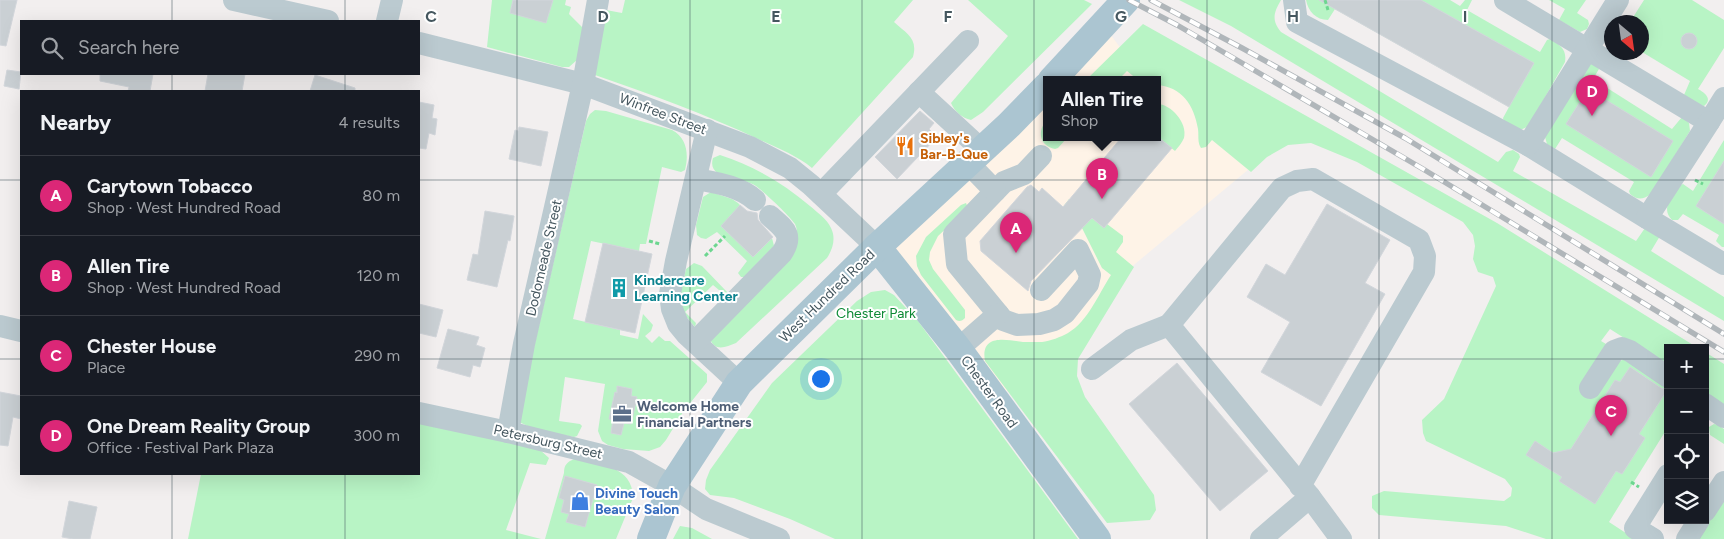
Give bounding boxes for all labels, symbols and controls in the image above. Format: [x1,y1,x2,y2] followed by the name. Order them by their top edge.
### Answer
[425,7,437,26] text: C
[597,7,609,26] text: D
[771,7,781,26] text: E
[944,7,953,26] text: F
[1115,7,1127,26] text: G
[1287,7,1299,26] text: H
[1463,7,1467,26] text: I
[1604,15,1649,60] north arrow
[20,20,420,75] search box
[38,34,66,62] icon: search
[78,36,180,59] text: Search here
[1576,75,1608,116] pin: D
[1043,76,1161,141] popup
[1061,88,1143,111] text: Allen Tire
[617,90,709,138] street label: Winfree Street
[40,110,111,135] text: Nearby
[1061,111,1098,130] text: Shop
[339,113,400,132] text: 4 results
[920,130,988,163] place label: Sibley's Bar-B-Que
[894,135,916,157] restaurant icon: Sibley's Bar-B-Que
[1086,158,1118,199] pin: B
[87,175,252,198] text: Carytown Tobacco
[50,186,62,205] text: A
[362,186,400,205] text: 80 m
[87,198,281,217] text: Shop · West Hundred Road
[522,198,566,318] street label: Dodomeade Street
[1000,212,1032,253] pin: A
[776,246,878,346] street label: West Hundred Road
[87,255,170,278] text: Allen Tire
[51,266,61,285] text: B
[357,266,400,285] text: 120 m
[634,272,738,305] place label: Kindercare Learning Center
[608,277,630,299] building icon: Kindercare Learning Center
[87,278,281,297] text: Shop · West Hundred Road
[836,305,916,322] park label: Chester Park
[87,335,216,358] text: Chester House
[1664,344,1709,524] map controls
[1664,344,1709,389] button: +
[50,346,62,365] text: C
[354,346,400,365] text: 290 m
[957,352,1021,432] street label: Chester Road
[87,358,125,377] text: Place
[808,366,834,392] your location
[1664,389,1709,434] button: −
[1595,395,1627,436] pin: C
[637,398,752,431] place label: Welcome Home Financial Partners
[611,403,633,425] office icon: Welcome Home Financial Partners
[87,415,310,438] text: One Dream Reality Group
[492,421,604,463] street label: Petersburg Street
[50,426,62,445] text: D
[353,426,400,445] text: 300 m
[1664,434,1709,479] button: locate
[87,438,274,457] text: Office · Festival Park Plaza
[1664,479,1709,524] button: layers
[595,485,679,518] place label: Divine Touch Beauty Salon
[569,490,591,512] shop icon: Divine Touch Beauty Salon

